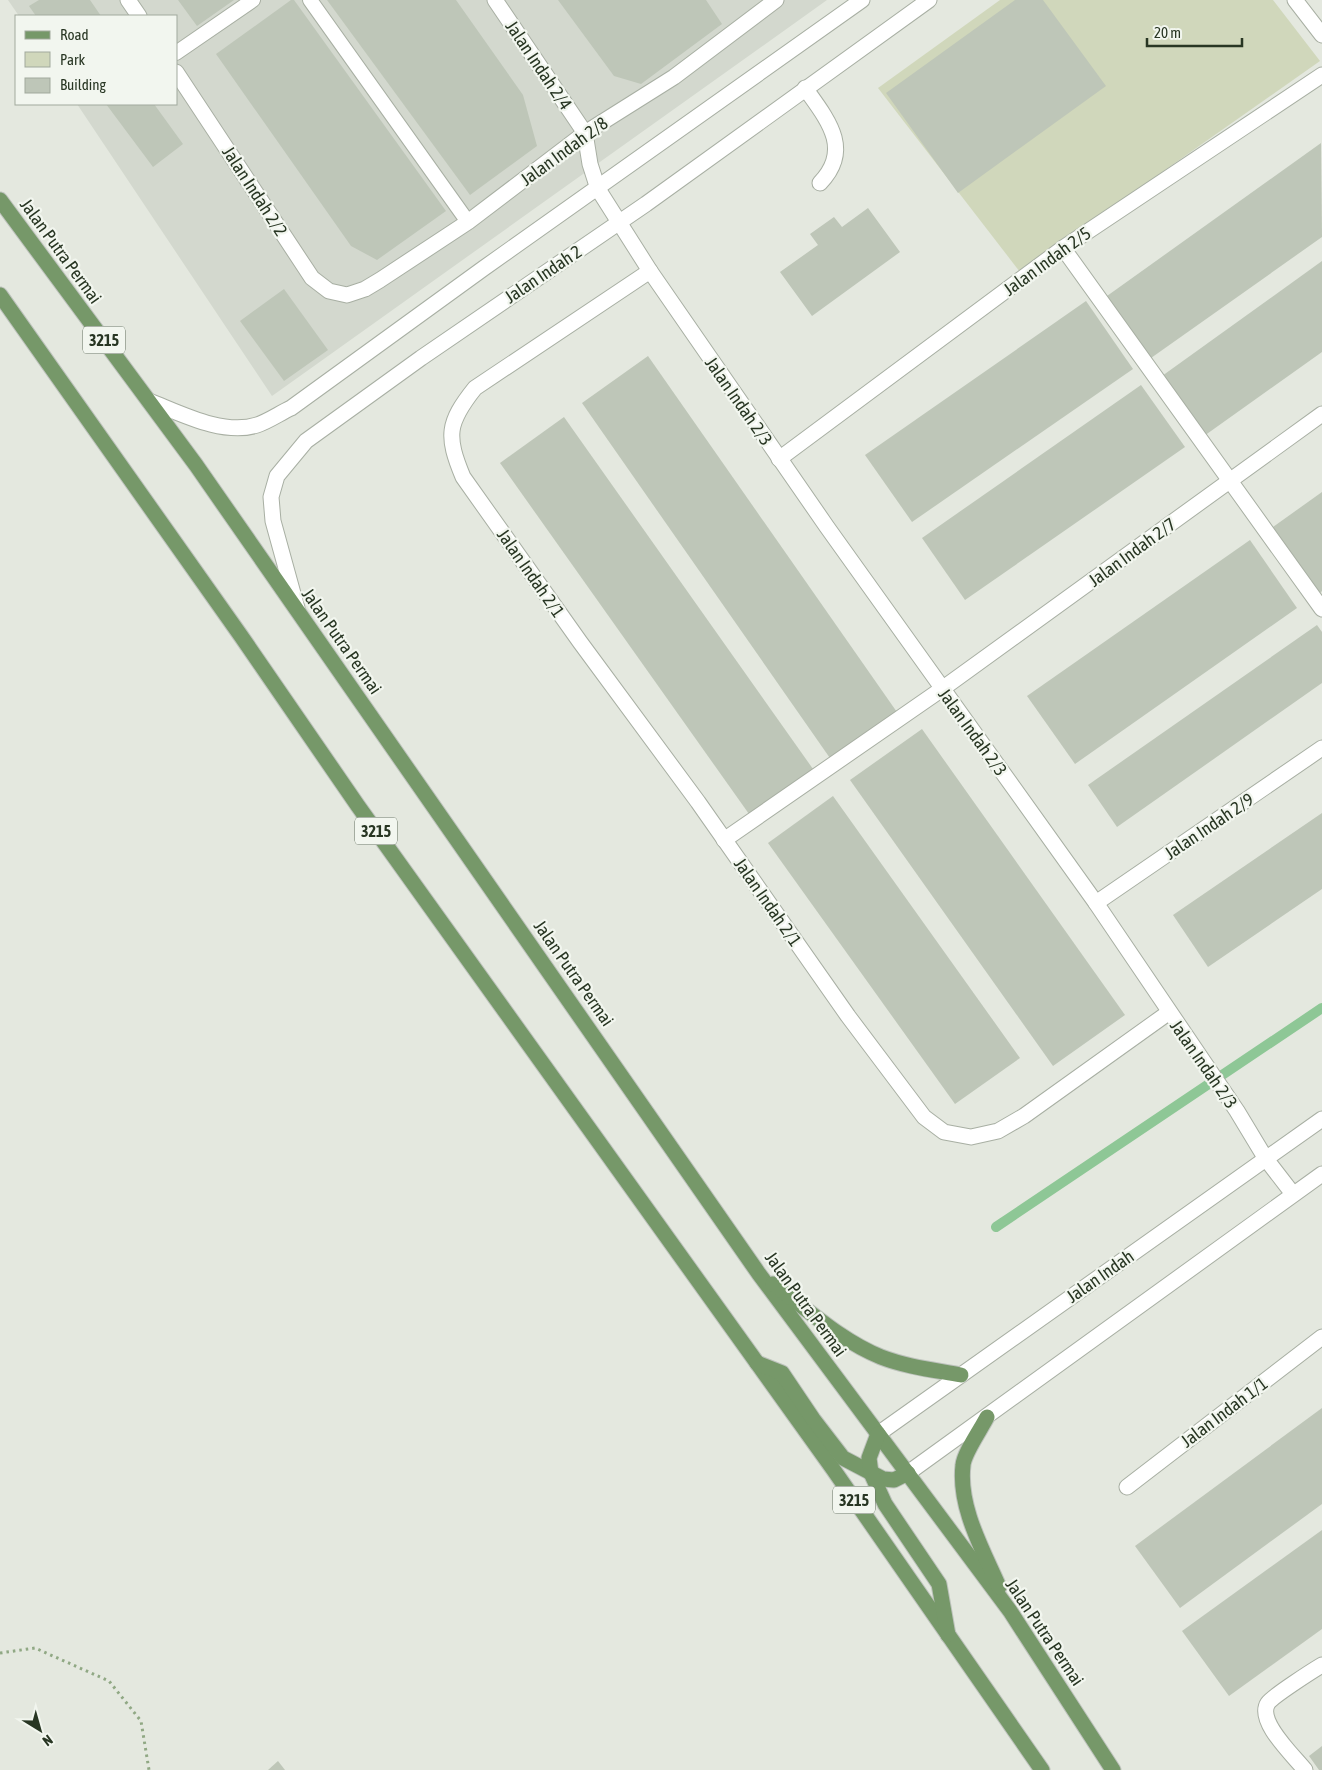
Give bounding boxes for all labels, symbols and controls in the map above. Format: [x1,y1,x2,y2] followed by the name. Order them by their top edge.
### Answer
[15,15,178,105] legend
[1147,15,1242,47] scale bar
[502,16,576,114] street label: Jalan Indah 2/4
[1154,24,1181,41] text: 20 m
[60,26,89,43] text: Road
[60,51,85,68] text: Park
[60,76,106,93] text: Building
[516,112,612,190] street label: Jalan Indah 2/8
[218,142,292,240] street label: Jalan Indah 2/2
[16,194,106,308] street label: Jalan Putra Permai
[999,222,1095,300] street label: Jalan Indah 2/5
[501,241,585,307] street label: Jalan Indah 2
[83,326,125,354] road number: 3215
[701,353,777,449] street label: Jalan Indah 2/3
[1084,513,1180,591] street label: Jalan Indah 2/7
[493,525,569,621] street label: Jalan Indah 2/1
[298,584,386,698] street label: Jalan Putra Permai
[934,684,1012,780] street label: Jalan Indah 2/3
[1160,789,1258,863] street label: Jalan Indah 2/9
[355,818,397,844] road number: 3215
[730,854,806,950] street label: Jalan Indah 2/1
[530,916,618,1030] street label: Jalan Putra Permai
[1166,1016,1242,1112] street label: Jalan Indah 2/3
[1062,1245,1138,1307] street label: Jalan Indah
[761,1247,851,1361] street label: Jalan Putra Permai
[1177,1373,1271,1451] street label: Jalan Indah 1/1
[833,1486,875,1514] road number: 3215
[1001,1575,1089,1689] street label: Jalan Putra Permai
[15,1705,65,1755] north arrow
[40,1732,56,1749] text: N

